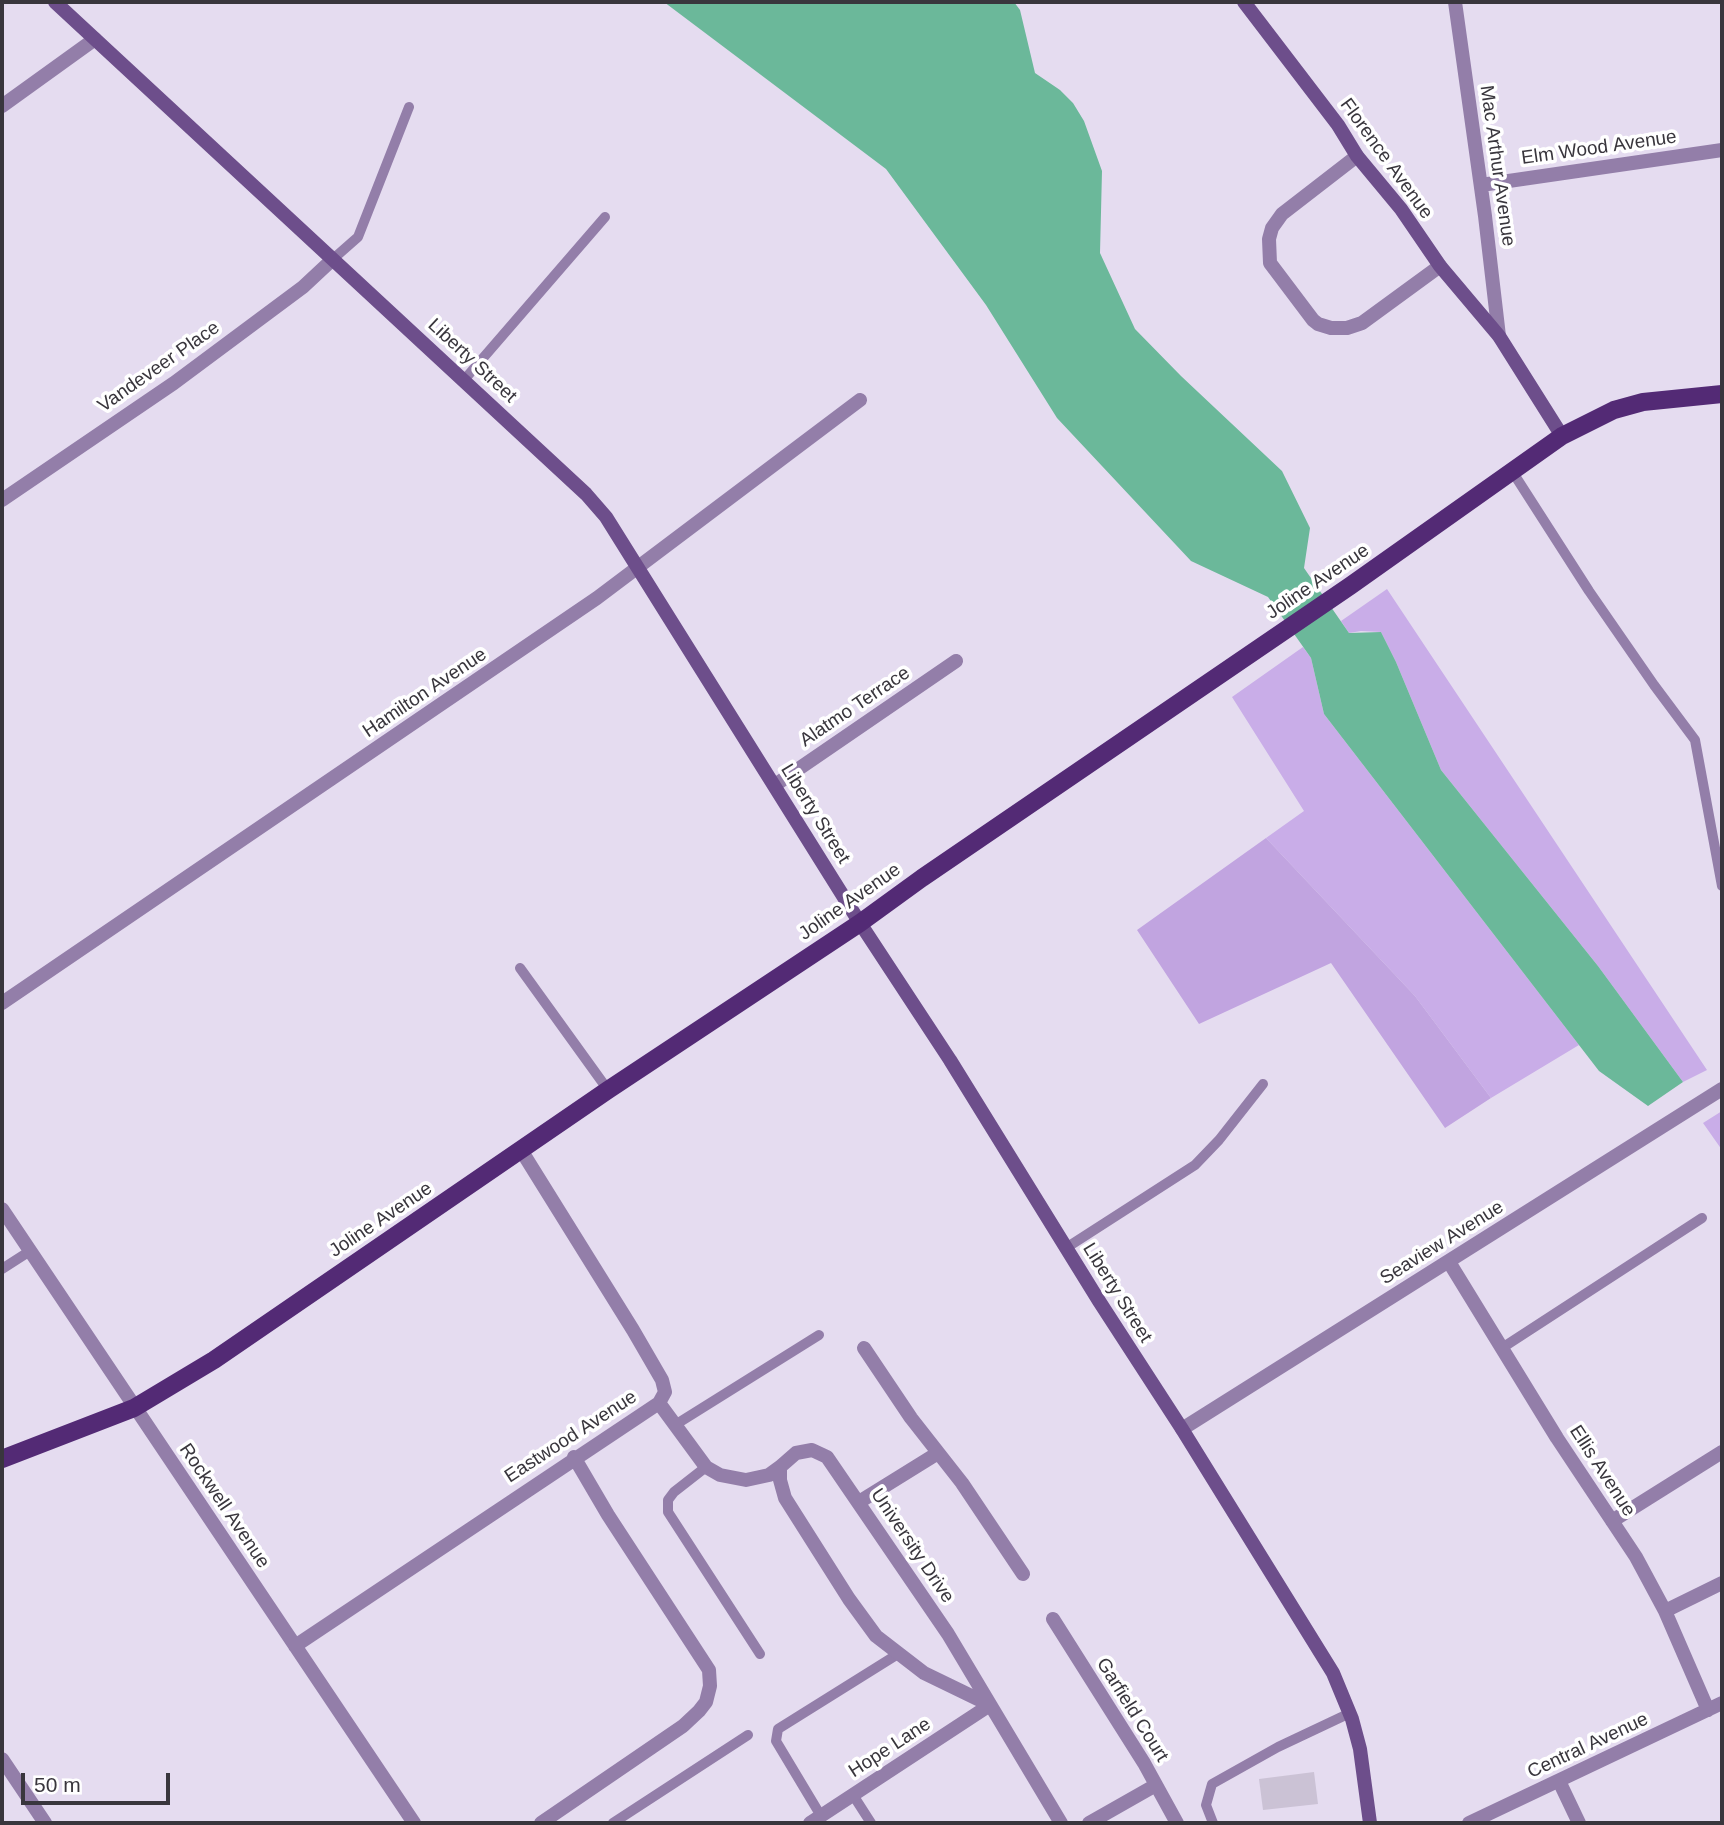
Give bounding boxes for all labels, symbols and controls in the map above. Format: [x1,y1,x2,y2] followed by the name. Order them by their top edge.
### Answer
[1474,84,1520,248] street label: Mac Arthur Avenue
[1335,94,1437,224] street label: Florence Avenue
[1520,126,1678,170] street label: Elm Wood Avenue
[423,314,521,408] street label: Liberty Street
[94,317,224,417] street label: Vandeveer Place
[1262,539,1374,625] street label: Joline Avenue
[359,643,491,743] street label: Hamilton Avenue
[796,662,914,752] street label: Alatmo Terrace
[775,760,855,868] street label: Liberty Street
[795,859,905,945] street label: Joline Avenue
[325,1177,437,1263] street label: Joline Avenue
[1376,1196,1508,1290] street label: Seaview Avenue
[1077,1239,1157,1347] street label: Liberty Street
[501,1386,641,1488] street label: Eastwood Avenue
[1564,1421,1640,1521] street label: Ellis Avenue
[174,1439,274,1573] street label: Rockwell Avenue
[865,1484,959,1608] street label: University Drive
[1091,1654,1173,1766] street label: Garfield Court
[1524,1708,1652,1784] street label: Central Avenue
[845,1713,935,1783] street label: Hope Lane
[24,1758,173,1802] scale bar
[34,1773,81,1796] text: 50 m

